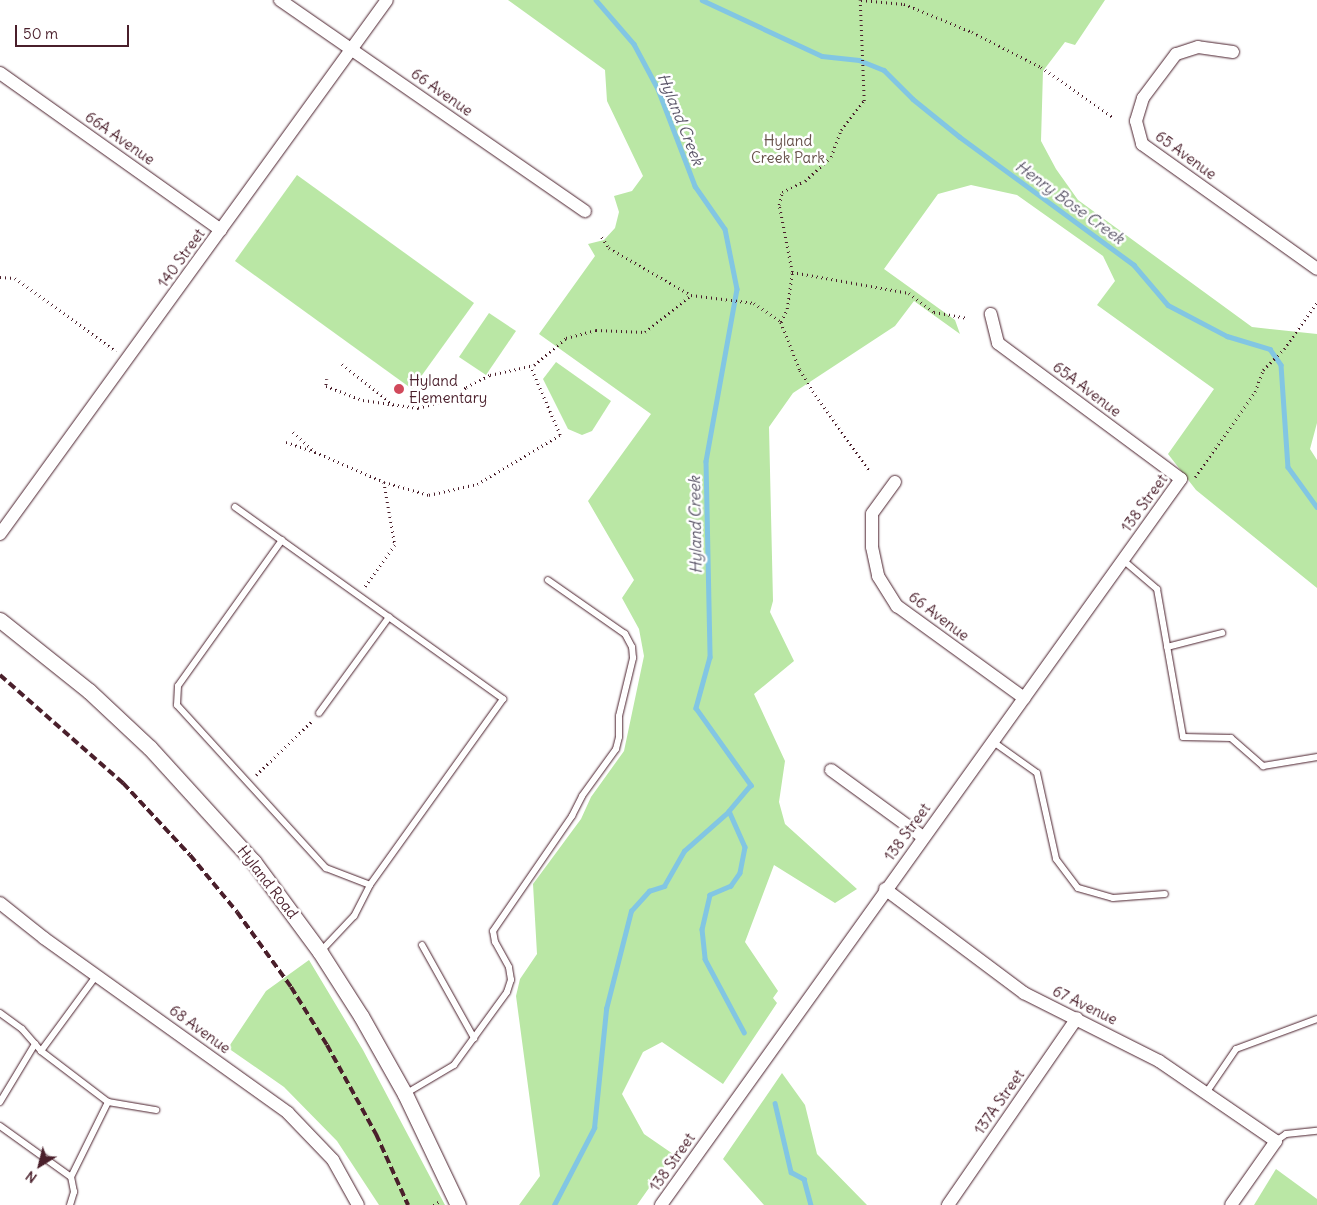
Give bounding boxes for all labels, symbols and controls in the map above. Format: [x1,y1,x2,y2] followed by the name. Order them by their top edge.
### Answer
[18,15,131,47] scale bar
[23,24,58,43] text: 50 m
[408,64,476,120] street label: 66 Avenue
[654,70,708,168] water label: Hyland Creek
[82,107,158,169] street label: 66A Avenue
[1152,127,1220,183] street label: 65 Avenue
[751,131,825,166] park label: Hyland Creek Park
[1012,156,1128,248] water label: Henry Bose Creek
[154,225,208,291] street label: 140 Street
[1049,358,1125,420] street label: 65A Avenue
[409,371,487,406] place label: Hyland Elementary
[393,383,405,395] marker: Hyland Elementary
[1117,471,1171,535] street label: 138 Street
[685,476,705,574] water label: Hyland Creek
[905,587,973,645] street label: 66 Avenue
[880,800,934,864] street label: 138 Street
[234,842,302,922] street label: Hyland Road
[1050,982,1120,1028] street label: 67 Avenue
[166,1001,234,1057] street label: 68 Avenue
[970,1066,1028,1138] street label: 137A Street
[645,1130,699,1194] street label: 138 Street
[15,1140,65,1190] north arrow
[22,1167,40,1187] text: N

